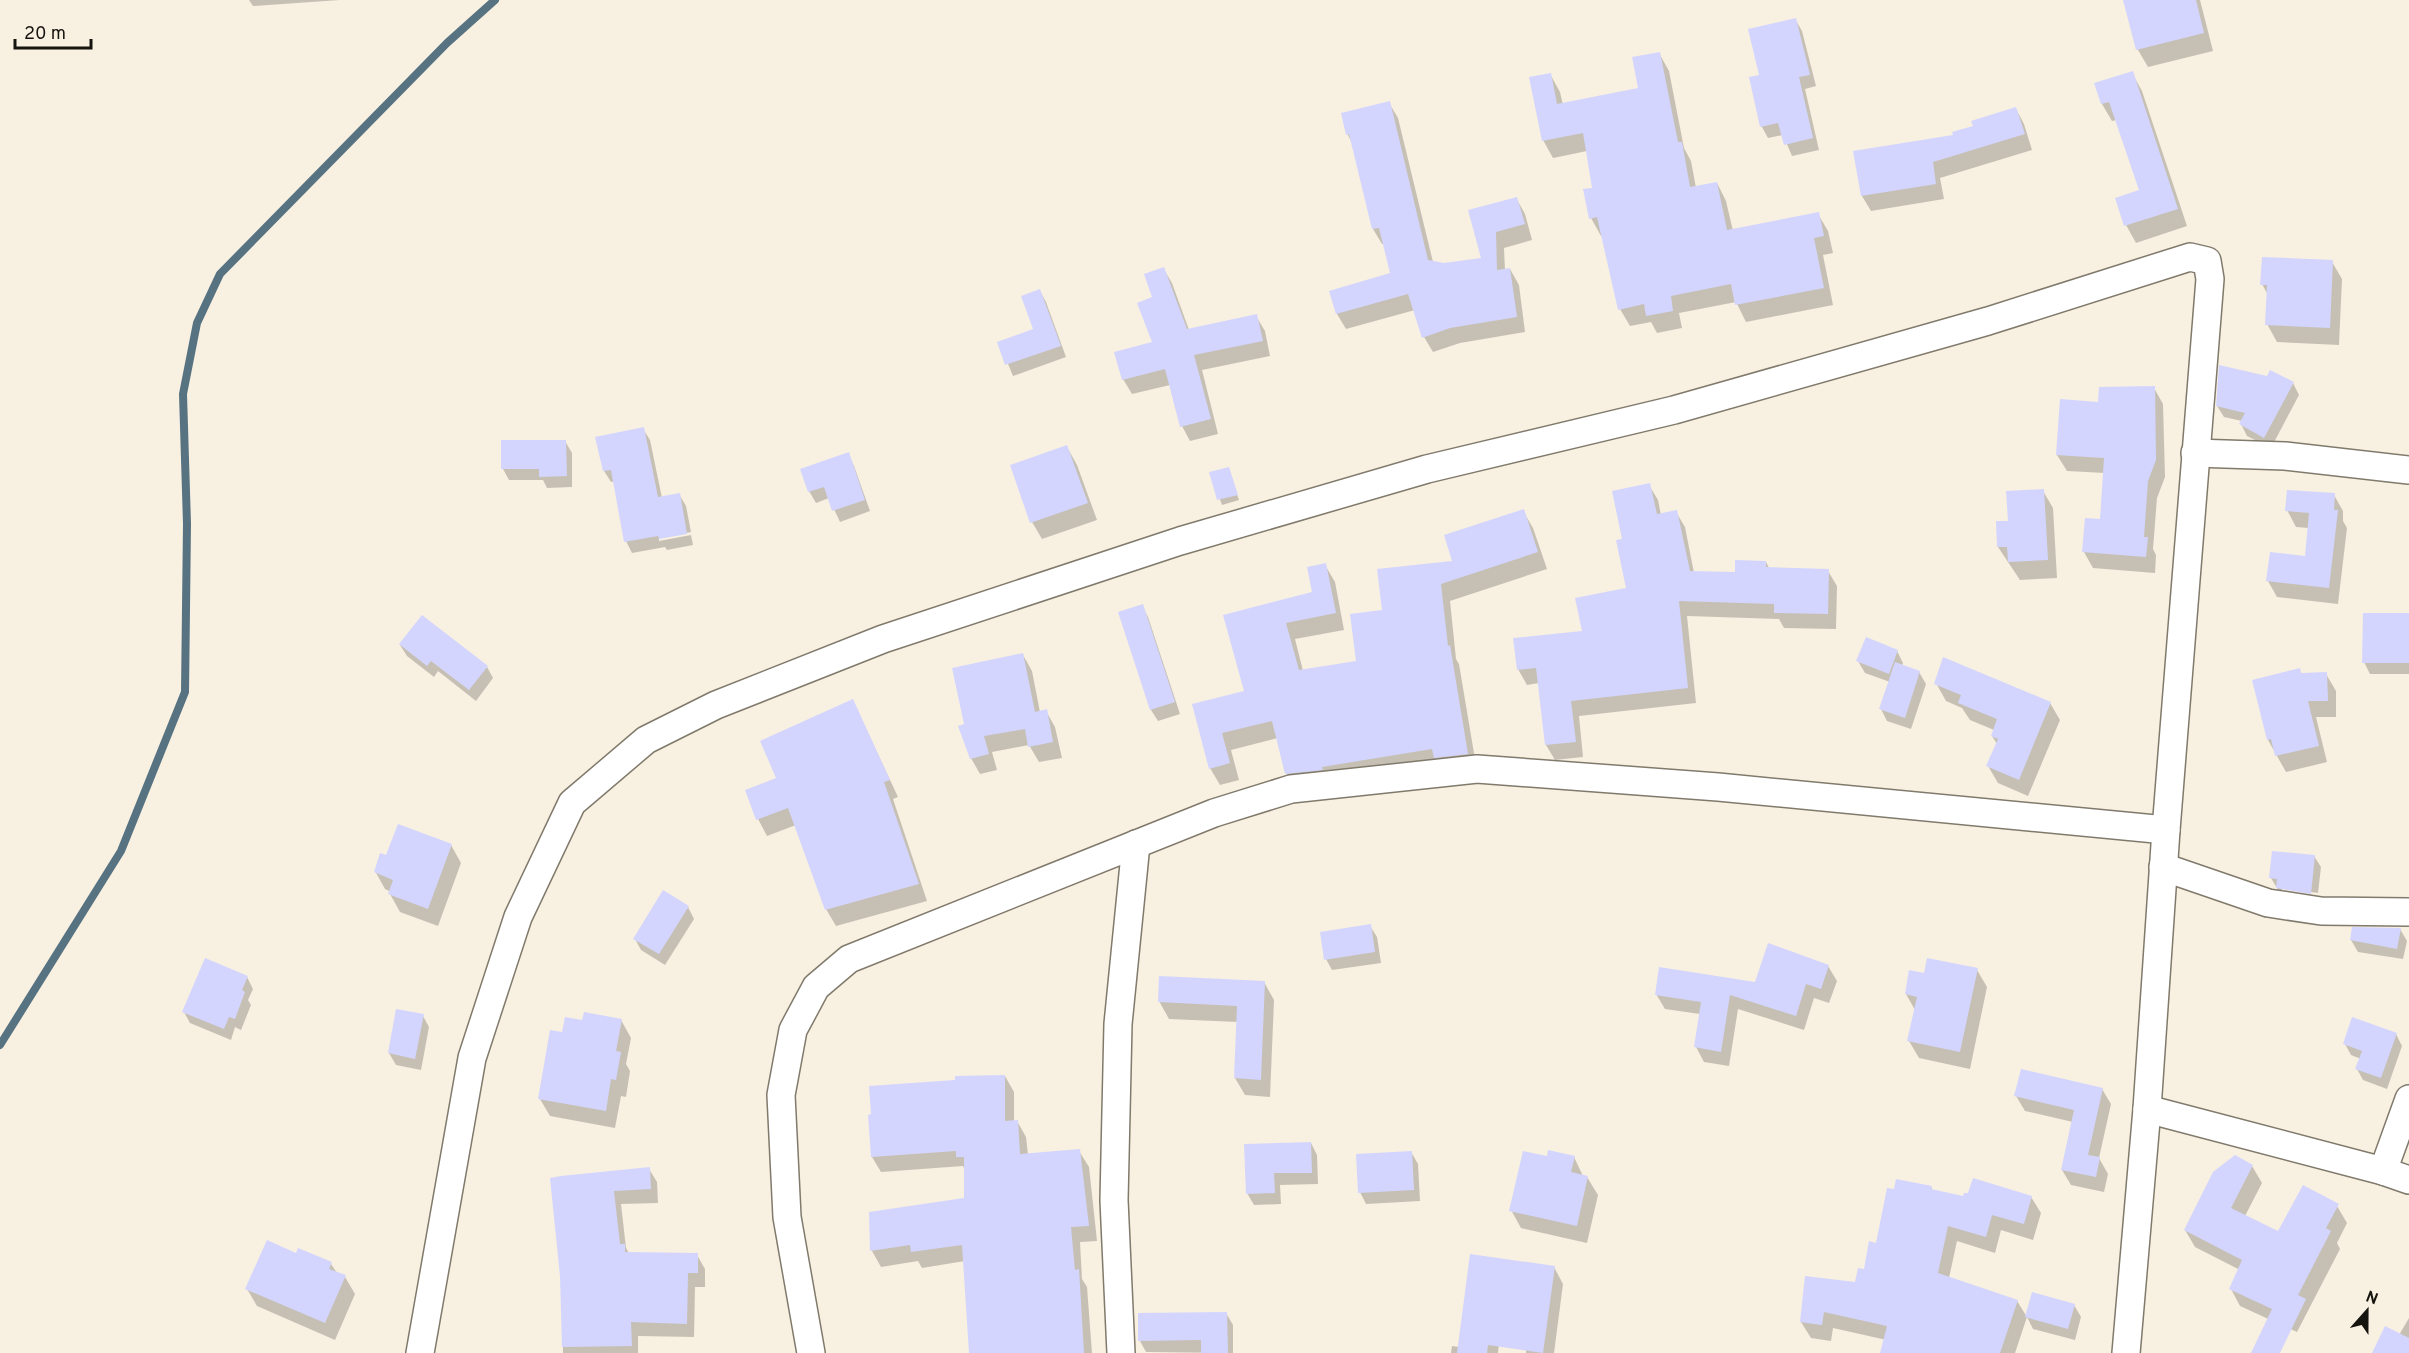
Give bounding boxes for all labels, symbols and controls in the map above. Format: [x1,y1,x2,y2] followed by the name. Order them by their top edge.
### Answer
[15,12,92,50] scale bar
[24,23,66,46] text: 20 m
[2337,1281,2397,1341] north arrow
[2363,1287,2381,1310] text: N

